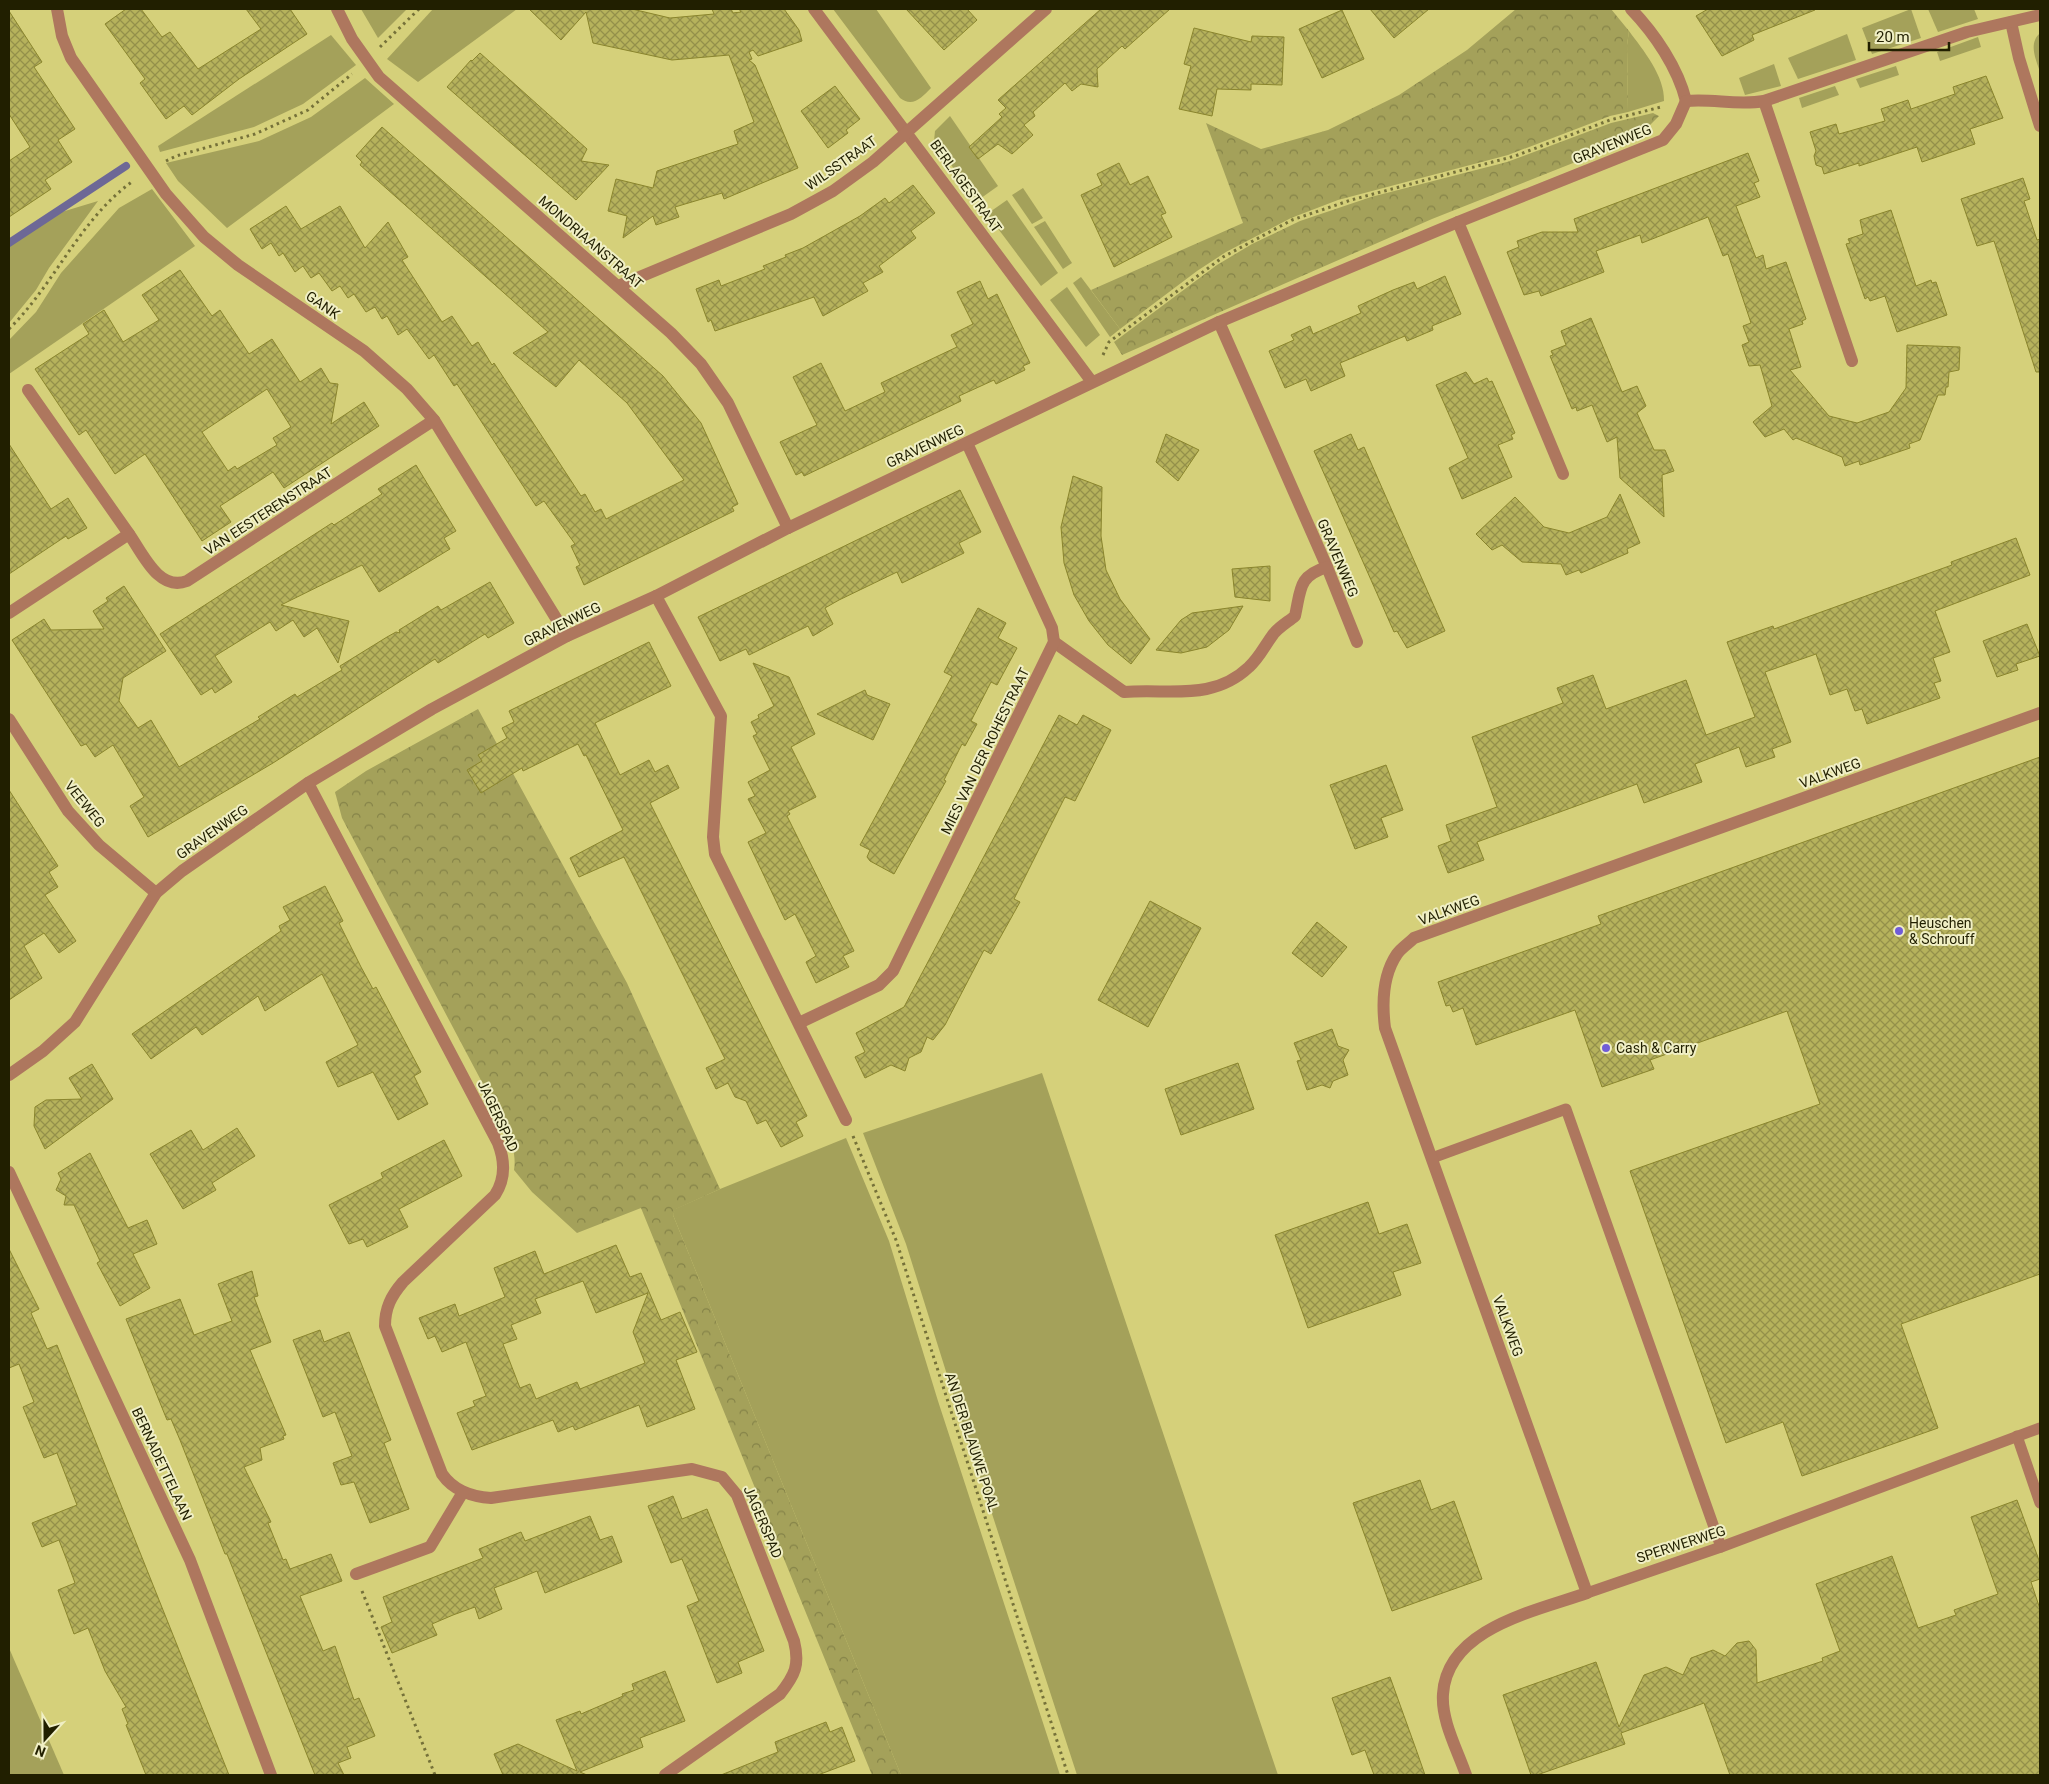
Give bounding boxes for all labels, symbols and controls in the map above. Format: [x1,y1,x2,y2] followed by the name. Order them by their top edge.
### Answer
[1869,20,1949,52] scale bar
[1876,28,1910,46] text: 20 m
[1570,121,1654,167] street label: GRAVENWEG
[802,132,880,193] street label: WILSSTRAAT
[927,137,1005,236] street label: BERLAGESTRAAT
[536,192,647,292] street label: MONDRIAANSTRAAT
[303,288,343,322] street label: GANK
[884,421,966,471] street label: GRAVENWEG
[201,463,335,558] street label: VAN EESTERENSTRAAT
[1314,516,1362,600] street label: GRAVENWEG
[521,599,603,649] street label: GRAVENWEG
[938,665,1033,837] street label: MIES VAN DER ROHESTRAAT
[1797,755,1863,791] street label: VALKWEG
[62,778,108,830] street label: VEEWEG
[173,802,251,862] street label: GRAVENWEG
[1416,892,1482,928] street label: VALKWEG
[1909,915,1975,947] place label: Heuschen & Schrouff
[1893,925,1905,937] marker: Heuschen & Schrouff
[1616,1040,1697,1056] place label: Cash & Carry
[1600,1042,1612,1054] marker: Cash & Carry
[474,1078,522,1154] street label: JAGERSPAD
[1490,1293,1526,1359] street label: VALKWEG
[942,1370,1002,1514] street label: AN DER BLAUWE POAL
[129,1405,195,1523] street label: BERNADETTELAAN
[741,1483,785,1561] street label: JAGERSPAD
[1634,1522,1728,1566] street label: SPERWERWEG
[20,1714,70,1764] north arrow
[33,1742,48,1760] text: N

